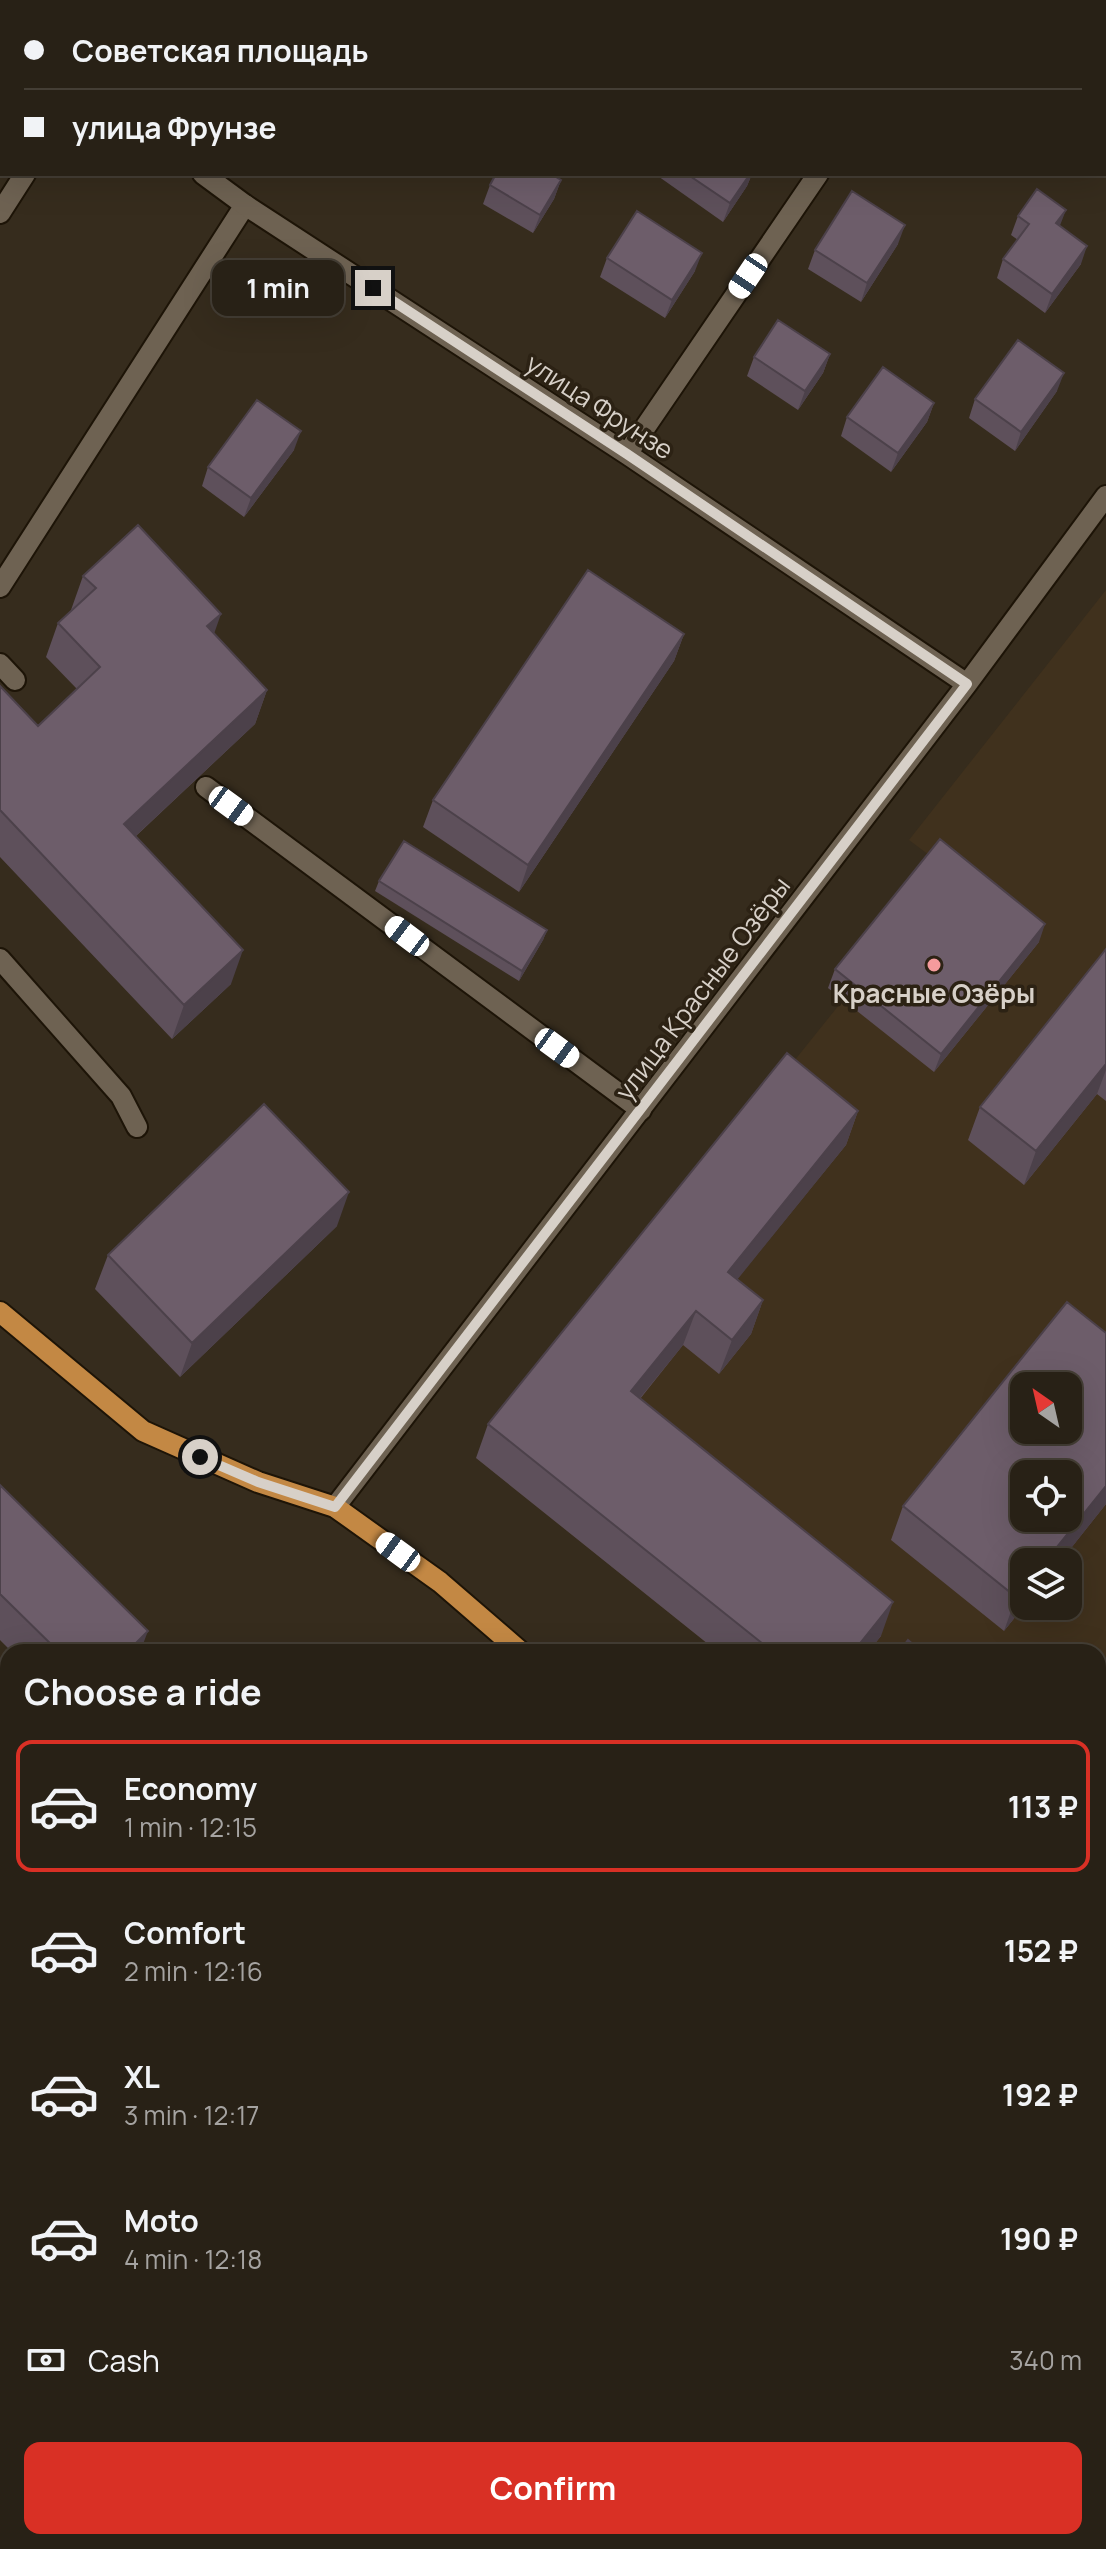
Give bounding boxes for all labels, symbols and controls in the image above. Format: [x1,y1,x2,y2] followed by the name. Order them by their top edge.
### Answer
[72,30,369,71] text: Советская площадь
[72,107,277,148] text: улица Фрунзе
[725,249,771,303] car
[213,260,345,316] callout: 1 min
[246,270,310,306] text: 1 min
[355,270,391,306] route end
[519,345,681,467] street label: улица Фрунзе
[205,782,257,830] car
[606,869,798,1107] street label: улица Красные Озёры
[381,912,433,960] car
[925,956,943,974] marker: Красные Озёры
[833,975,1035,1011] place label: Красные Озёры
[531,1024,583,1072] car
[1010,1372,1082,1444] north arrow
[1010,1372,1082,1620] map controls
[182,1439,218,1475] route start
[1010,1460,1082,1532] button: locate
[372,1528,424,1576] car
[1010,1548,1082,1620] button: layers
[24,1667,262,1716] text: Choose a ride
[124,1768,257,1809] text: Economy
[28,1770,100,1842] icon: car
[1008,1786,1078,1827] text: 113 ₽
[124,1809,257,1845] text: 1 min · 12:15
[124,1912,246,1953] text: Comfort
[28,1914,100,1986] icon: car
[1004,1930,1078,1971] text: 152 ₽
[124,1953,263,1989] text: 2 min · 12:16
[124,2056,160,2097] text: XL
[28,2058,100,2130] icon: car
[1002,2074,1078,2115] text: 192 ₽
[124,2097,259,2133] text: 3 min · 12:17
[124,2200,199,2241] text: Moto
[28,2202,100,2274] icon: car
[1000,2218,1078,2259] text: 190 ₽
[124,2241,262,2277] text: 4 min · 12:18
[24,2338,68,2382] icon: cash
[88,2340,160,2381] text: Cash
[1009,2342,1082,2378] text: 340 m
[24,2442,1082,2534] button: Confirm

